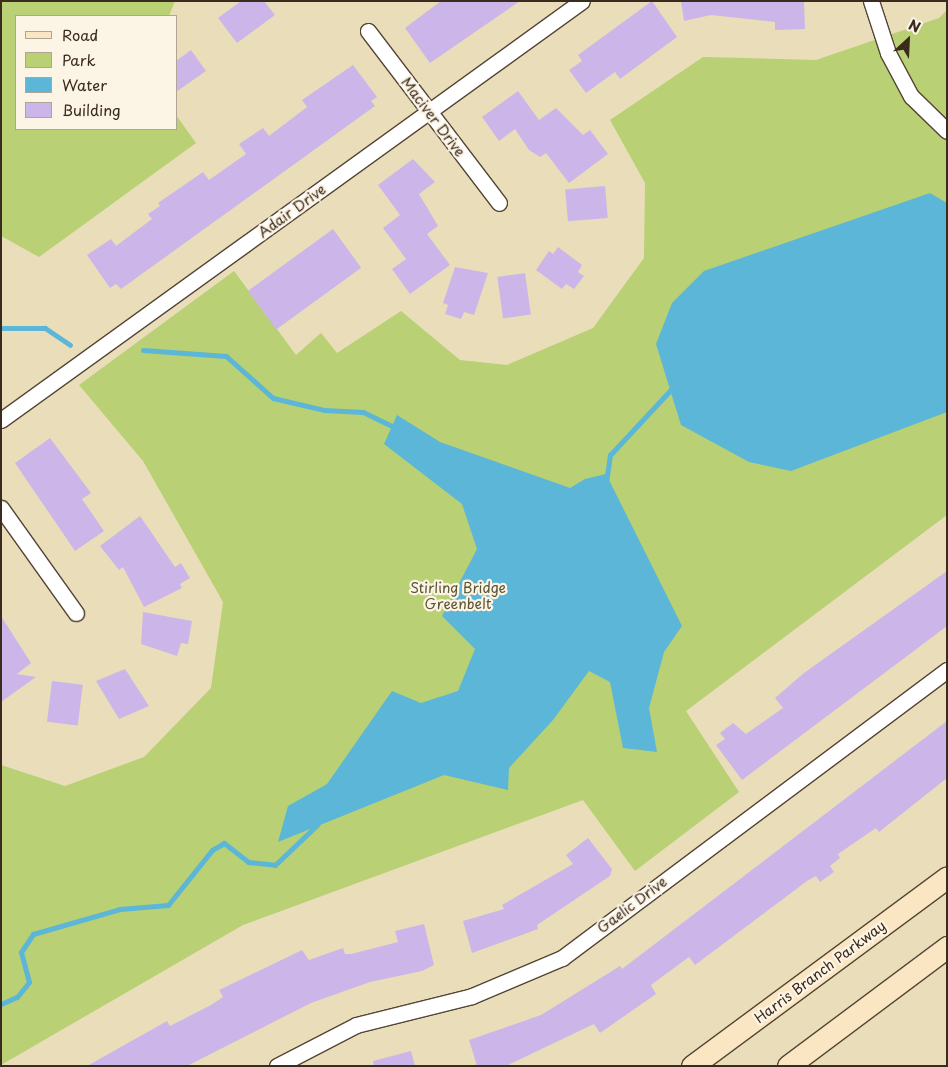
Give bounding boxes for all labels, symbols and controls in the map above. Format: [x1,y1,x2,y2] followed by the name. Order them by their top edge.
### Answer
[905,14,924,38] text: N
[15,15,178,130] legend
[883,15,933,65] north arrow
[62,23,98,46] text: Road
[62,48,96,71] text: Park
[62,73,107,96] text: Water
[398,74,468,160] street label: Maciver Drive
[62,98,121,121] text: Building
[255,181,329,241] street label: Adair Drive
[410,580,506,612] park label: Stirling Bridge Greenbelt
[594,873,670,937] street label: Gaelic Drive
[751,917,889,1027] street label: Harris Branch Parkway

